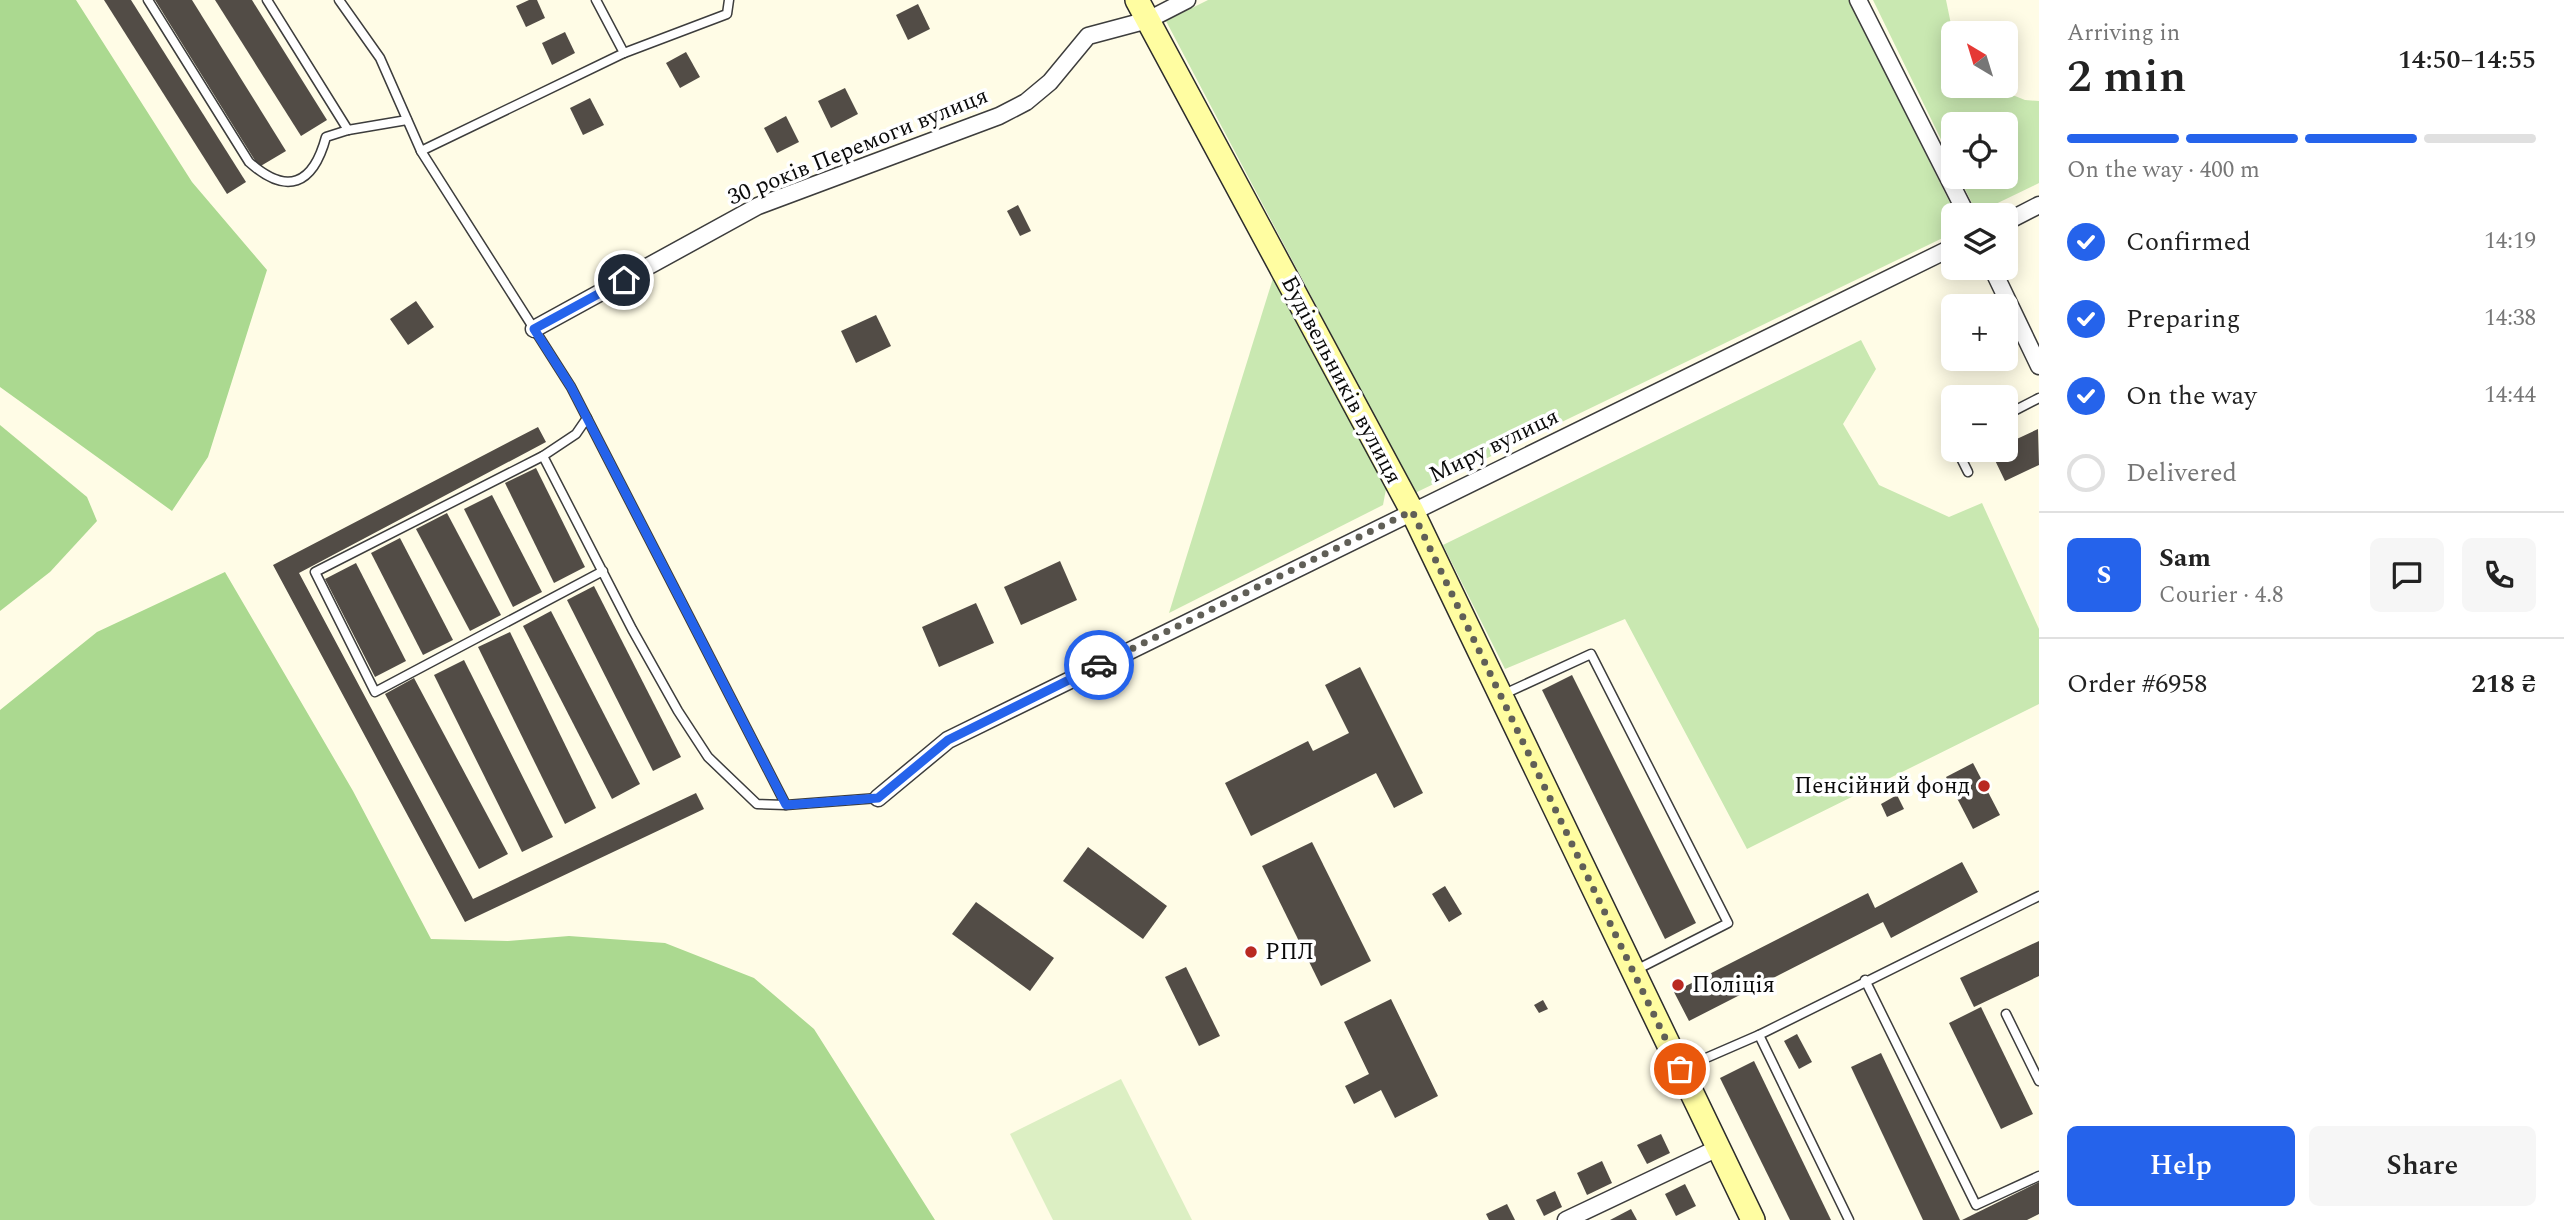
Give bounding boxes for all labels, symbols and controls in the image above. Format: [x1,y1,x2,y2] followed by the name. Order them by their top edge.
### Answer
[2067,16,2180,51] text: Arriving in
[1941,21,2018,98] north arrow
[1941,21,2018,462] map controls
[2398,40,2536,80] text: 14:50–14:55
[2067,42,2186,112] text: 2 min
[723,79,993,215] street label: 30 років Перемоги вулиця
[1941,112,2018,189] button: locate
[2067,153,2260,188] text: On the way · 400 m
[1941,203,2018,280] button: layers
[2126,222,2251,262] text: Confirmed
[2067,223,2105,261] icon: check
[2484,224,2536,259] text: 14:19
[594,250,654,310] pin
[605,261,643,299] icon: home
[1271,270,1411,490] street label: Будівельників вулиця
[1941,294,2018,371] button: +
[2126,299,2240,339] text: Preparing
[2067,300,2105,338] icon: check
[2484,301,2536,336] text: 14:38
[2126,376,2257,416] text: On the way
[2067,377,2105,415] icon: check
[2484,378,2536,413] text: 14:44
[1941,385,2018,462] button: −
[1423,399,1565,493] street label: Миру вулиця
[2126,453,2237,493] text: Delivered
[2159,538,2211,578] text: Sam
[2370,538,2444,612] button: chat
[2462,538,2536,612] button: phone
[2097,555,2111,595] text: S
[2159,578,2284,613] text: Courier · 4.8
[1064,630,1134,700] courier
[1080,646,1118,684] icon: car
[2067,664,2207,704] text: Order #6958
[2471,664,2536,704] text: 218 ₴
[1794,769,1970,804] place label: Пенсійний фонд
[1976,778,1992,794] marker: Пенсійний фонд
[1265,935,1314,970] place label: РПЛ
[1243,944,1259,960] marker: РПЛ
[1692,968,1775,1003] place label: Поліція
[1670,977,1686,993] marker: Поліція
[1650,1039,1710,1099] pin
[1661,1050,1699,1088] icon: bag
[2067,1126,2295,1206] button: Help
[2309,1126,2536,1206] button: Share

